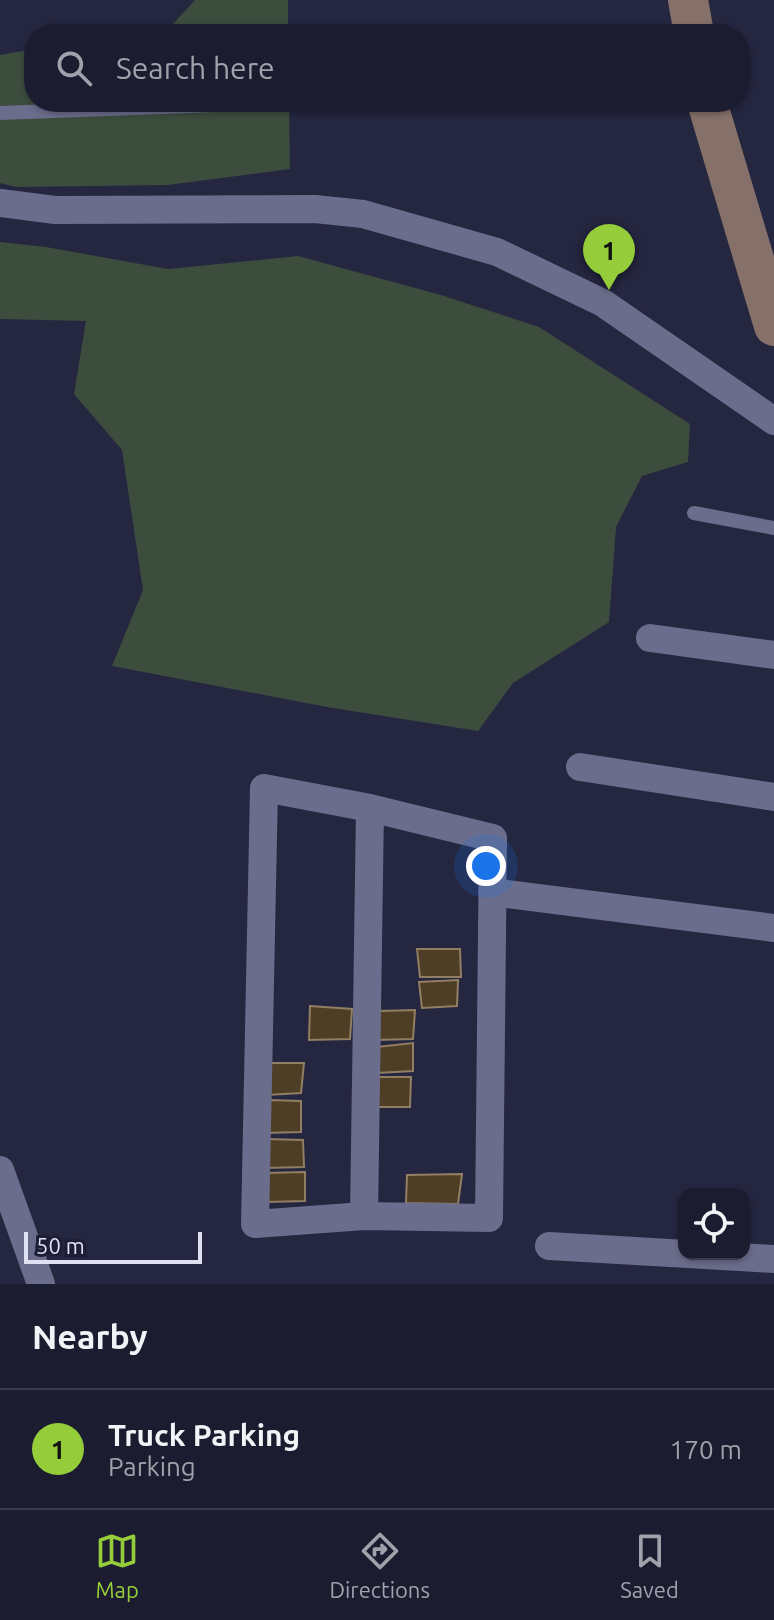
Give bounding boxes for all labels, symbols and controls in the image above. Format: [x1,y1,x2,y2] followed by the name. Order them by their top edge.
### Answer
[24,24,750,112] search box
[52,46,96,90] icon: search
[116,51,275,85] text: Search here
[583,224,635,290] pin: 1
[466,846,506,886] your location
[678,1188,750,1260] map controls
[678,1188,750,1260] button: locate
[24,1228,202,1264] scale bar
[36,1233,85,1258] text: 50 m
[32,1317,147,1355] text: Nearby
[108,1418,300,1452] text: Truck Parking
[51,1435,65,1464] text: 1
[670,1435,742,1464] text: 170 m
[108,1452,196,1481] text: Parking
[95,1529,139,1602] tab: Map
[329,1529,430,1602] tab: Directions
[620,1529,679,1602] tab: Saved

